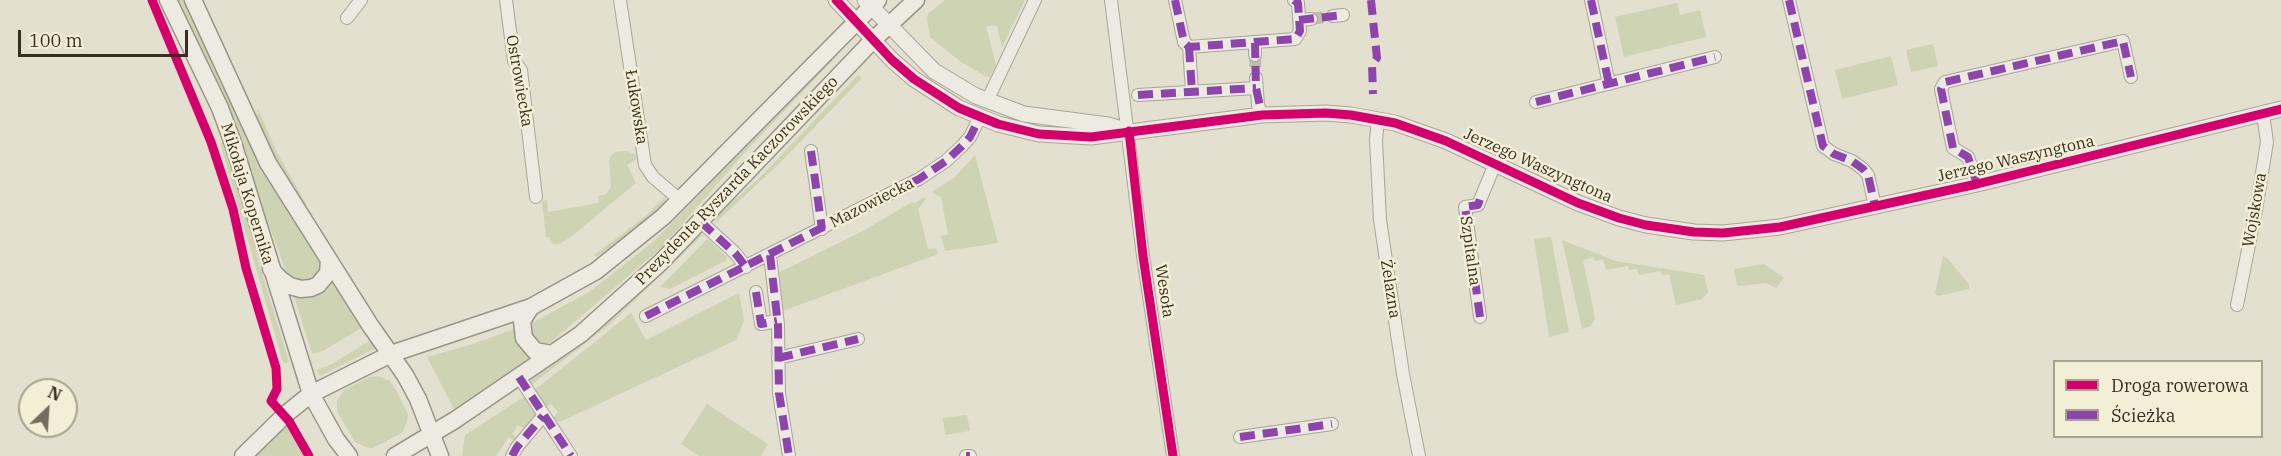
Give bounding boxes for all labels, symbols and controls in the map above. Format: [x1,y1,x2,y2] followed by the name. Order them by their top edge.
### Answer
[21,18,190,56] scale bar
[29,29,83,52] text: 100 m
[501,33,537,129] street label: Ostrowiecka
[621,68,651,146] street label: Łukowska
[632,72,842,290] street label: Prezydenta Ryszarda Kaczorowskiego
[216,121,278,267] street label: Mikołaja Kopernika
[1461,125,1615,207] street label: Jerzego Waszyngtona
[1936,132,2096,186] street label: Jerzego Waszyngtona
[2239,171,2271,249] street label: Wojskowa
[827,174,917,232] street label: Mazowiecka
[1456,215,1484,287] street label: Szpitalna
[1376,258,1404,320] street label: Żelazna
[1150,263,1178,319] street label: Wesoła
[2053,360,2263,438] legend
[2111,374,2249,397] text: Droga rowerowa
[18,378,78,438] north arrow
[45,382,65,405] text: N
[2111,404,2176,427] text: Ścieżka

